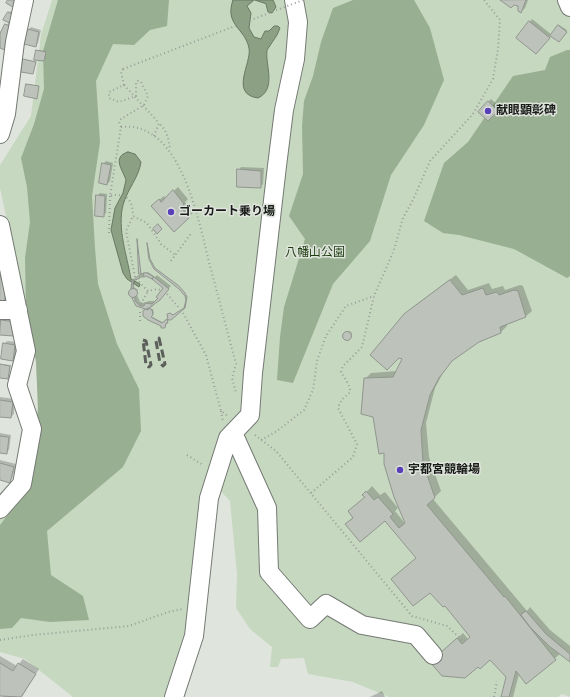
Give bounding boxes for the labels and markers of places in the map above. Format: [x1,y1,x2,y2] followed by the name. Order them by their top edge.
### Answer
[496,104,556,118] place label: 献眼顕彰碑
[483,106,493,116] marker: 献眼顕彰碑
[179,205,275,219] place label: ゴーカート乗り場
[166,207,176,217] marker: ゴーカート乗り場
[408,463,480,477] place label: 宇都宮競輪場
[395,465,405,475] marker: 宇都宮競輪場

